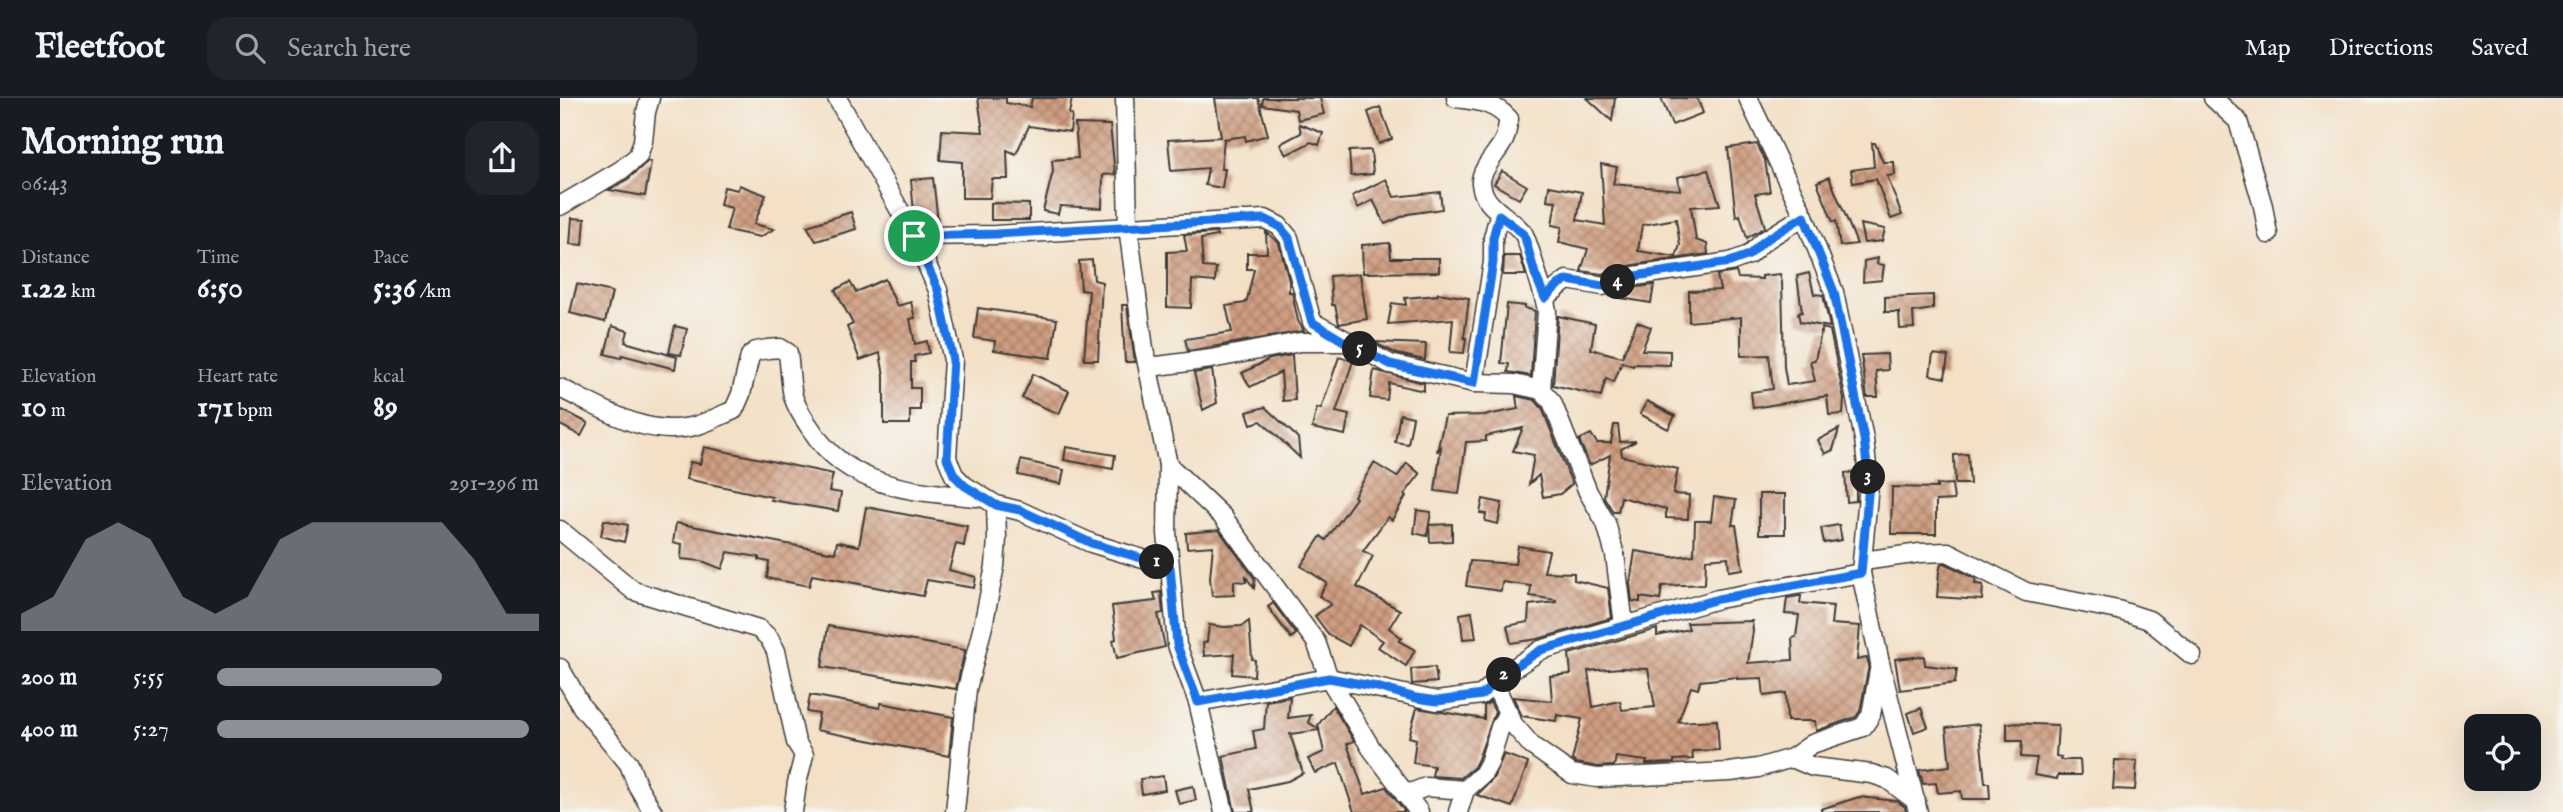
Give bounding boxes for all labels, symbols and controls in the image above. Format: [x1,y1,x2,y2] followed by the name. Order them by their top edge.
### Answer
[207,17,697,80] search box
[35,27,165,69] text: Fleetfoot
[231,29,269,67] icon: search
[287,32,411,65] text: Search here
[2245,33,2291,64] text: Map
[2329,33,2433,64] text: Directions
[2471,33,2528,64] text: Saved
[21,119,224,167] text: Morning run
[465,121,539,195] button: share
[21,169,68,198] text: 06:43
[884,206,944,266] pin
[895,217,933,255] icon: arrive
[21,246,90,270] text: Distance
[197,246,239,270] text: Time
[373,246,409,270] text: Pace
[1600,264,1636,300] pin: 4
[1613,269,1622,293] text: 4
[21,270,67,308] text: 1.22
[197,270,243,308] text: 6:50
[373,270,416,308] text: 5:36
[67,280,96,304] text: km
[416,280,451,304] text: /km
[1342,331,1378,366] pin: 5
[1356,336,1363,360] text: 5
[21,365,96,389] text: Elevation
[197,365,278,389] text: Heart rate
[373,365,405,389] text: kcal
[21,389,47,427] text: 10
[197,389,233,427] text: 171
[373,389,398,427] text: 89
[47,399,66,423] text: m
[233,399,273,423] text: bpm
[1850,460,1886,494] pin: 3
[1864,464,1871,488] text: 3
[21,469,112,498] text: Elevation
[449,469,539,498] text: 291–296 m
[1140,545,1174,580] pin: 1
[1153,549,1160,573] text: 1
[1486,658,1522,692] pin: 2
[1499,662,1508,686] text: 2
[21,663,77,692] text: 200 m
[133,663,164,692] text: 5:55
[2464,714,2541,791] map controls
[2464,714,2541,791] button: locate
[21,715,78,744] text: 400 m
[133,715,169,744] text: 5:27

